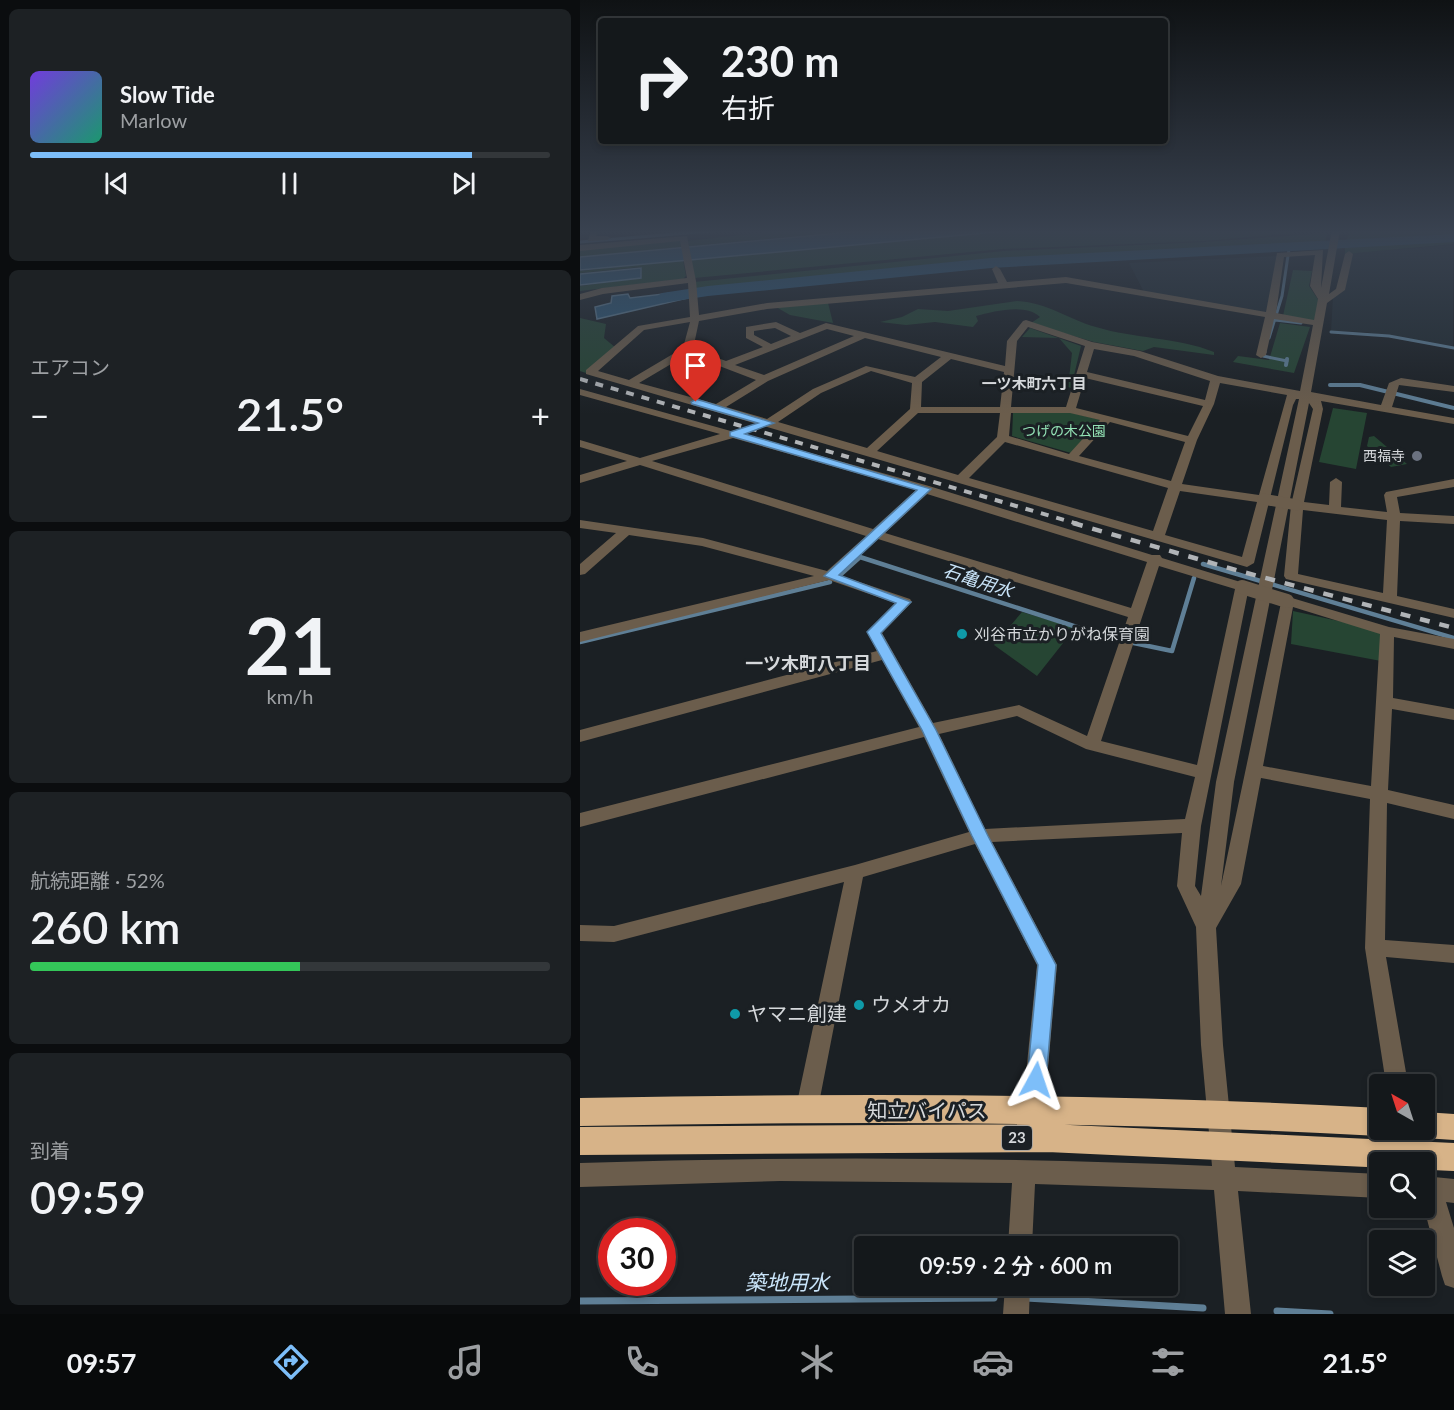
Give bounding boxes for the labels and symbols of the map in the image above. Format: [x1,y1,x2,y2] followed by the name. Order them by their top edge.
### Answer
[670,340,721,402] pin
[981,374,1087,392] district label: 一ツ木町六丁目
[1022,422,1106,439] park label: つげの木公園
[1363,447,1405,464] place label: 西福寺
[1410,449,1424,463] marker: 西福寺
[941,558,1018,602] water label: 石亀用水
[974,624,1150,643] place label: 刈谷市立かりがね保育園
[955,627,969,641] marker: 刈谷市立かりがね保育園
[745,652,871,674] district label: 一ツ木町八丁目
[871,992,951,1016] place label: ウメオカ
[852,998,866,1012] marker: ウメオカ
[747,1001,847,1025] place label: ヤマニ創建
[728,1007,742,1021] marker: ヤマニ創建
[1004,1048,1068,1112] position arrow
[1369,1074,1435,1140] north arrow
[867,1098,987,1122] street label: 知立バイパス
[1002,1126,1032,1150] road number: 23
[598,1218,676,1296] speed limit sign: 30
[745,1269,831,1294] water label: 築地用水

